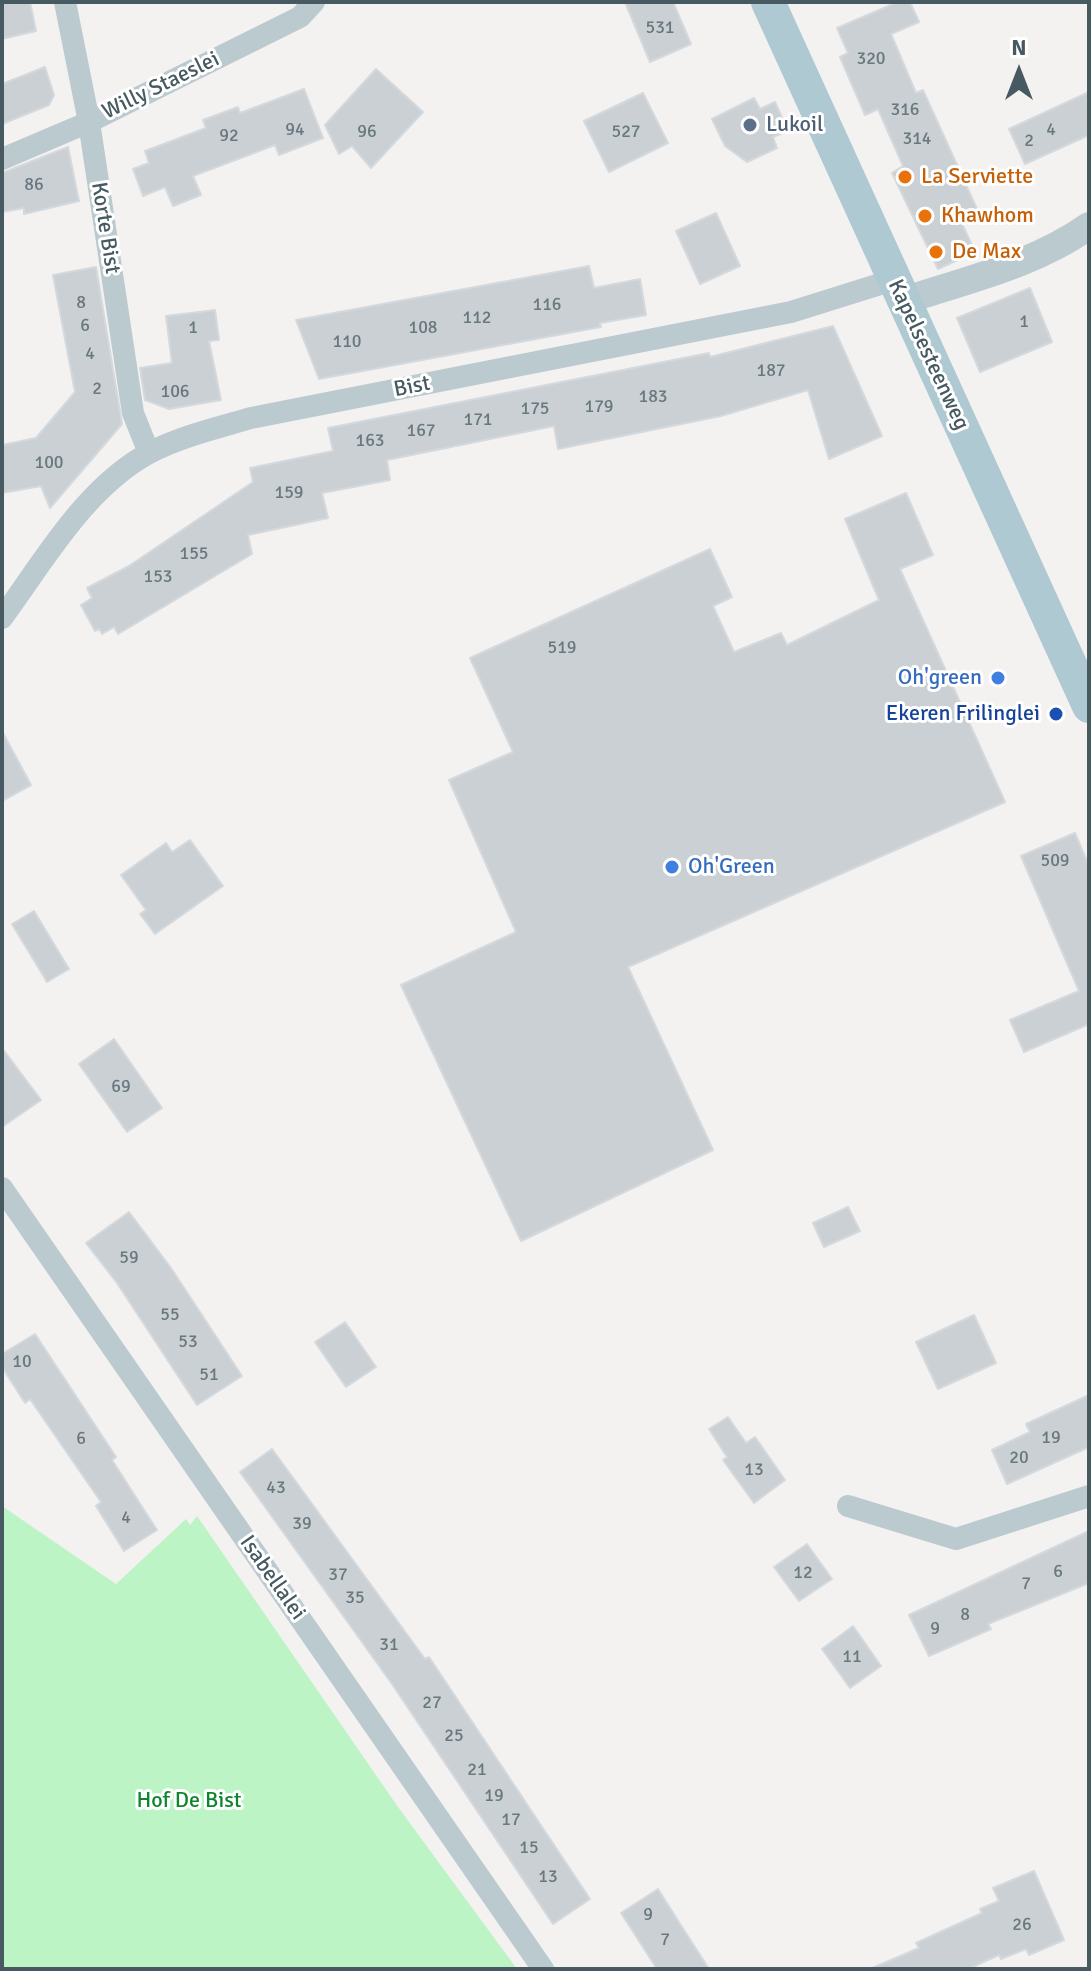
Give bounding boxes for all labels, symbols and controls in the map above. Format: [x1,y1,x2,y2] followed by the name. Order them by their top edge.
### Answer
[645,17,675,39] house number: 531
[979,32,1059,112] north arrow
[1011,34,1027,61] text: N
[98,46,224,126] street label: Willy Staeslei
[856,48,886,70] house number: 320
[890,99,920,121] house number: 316
[766,112,823,138] place label: Lukoil
[741,116,759,134] marker: Lukoil
[285,119,305,141] house number: 94
[1046,119,1056,141] house number: 4
[357,121,377,143] house number: 96
[611,121,641,143] house number: 527
[219,125,239,147] house number: 92
[902,128,932,150] house number: 314
[1024,130,1034,152] house number: 2
[921,164,1033,190] place label: La Serviette
[896,168,914,186] marker: La Serviette
[24,174,44,196] house number: 86
[85,180,125,276] street label: Korte Bist
[941,203,1034,229] place label: Khawhom
[916,207,934,225] marker: Khawhom
[952,239,1021,265] place label: De Max
[927,243,945,261] marker: De Max
[882,276,974,434] street label: Kapelsesteenweg
[76,292,86,314] house number: 8
[532,294,562,316] house number: 116
[462,307,492,329] house number: 112
[1019,311,1029,333] house number: 1
[80,315,90,337] house number: 6
[188,317,198,339] house number: 1
[408,317,438,339] house number: 108
[332,331,362,353] house number: 110
[85,343,95,365] house number: 4
[756,360,786,382] house number: 187
[392,371,432,403] street label: Bist
[92,378,102,400] house number: 2
[160,381,190,403] house number: 106
[638,386,668,408] house number: 183
[584,396,614,418] house number: 179
[520,398,550,420] house number: 175
[463,409,493,431] house number: 171
[406,420,436,442] house number: 167
[355,430,385,452] house number: 163
[34,452,64,474] house number: 100
[274,482,304,504] house number: 159
[179,543,209,565] house number: 155
[143,566,173,588] house number: 153
[547,637,577,659] house number: 519
[898,665,982,691] place label: Oh'green
[989,669,1007,687] marker: Oh'green
[886,701,1040,727] place label: Ekeren Frilinglei
[1047,705,1065,723] marker: Ekeren Frilinglei
[1040,850,1070,872] house number: 509
[688,854,775,880] place label: Oh'Green
[663,858,681,876] marker: Oh'Green
[111,1076,131,1098] house number: 69
[119,1247,139,1269] house number: 59
[160,1304,180,1326] house number: 55
[178,1331,198,1353] house number: 53
[12,1351,32,1373] house number: 10
[199,1364,219,1386] house number: 51
[1041,1427,1061,1449] house number: 19
[76,1428,86,1450] house number: 6
[1009,1447,1029,1469] house number: 20
[744,1459,764,1481] house number: 13
[266,1477,286,1499] house number: 43
[121,1507,131,1529] house number: 4
[292,1513,312,1535] house number: 39
[233,1531,311,1625] street label: Isabellalei
[1053,1561,1063,1583] house number: 6
[793,1562,813,1584] house number: 12
[328,1564,348,1586] house number: 37
[1021,1573,1031,1595] house number: 7
[345,1587,365,1609] house number: 35
[960,1604,970,1626] house number: 8
[930,1618,940,1640] house number: 9
[379,1634,399,1656] house number: 31
[842,1646,862,1668] house number: 11
[422,1692,442,1714] house number: 27
[444,1725,464,1747] house number: 25
[467,1759,487,1781] house number: 21
[484,1785,504,1807] house number: 19
[136,1788,242,1814] park label: Hof De Bist
[501,1809,521,1831] house number: 17
[519,1837,539,1859] house number: 15
[538,1866,558,1888] house number: 13
[643,1904,653,1926] house number: 9
[1012,1914,1032,1936] house number: 26
[660,1929,670,1951] house number: 7

